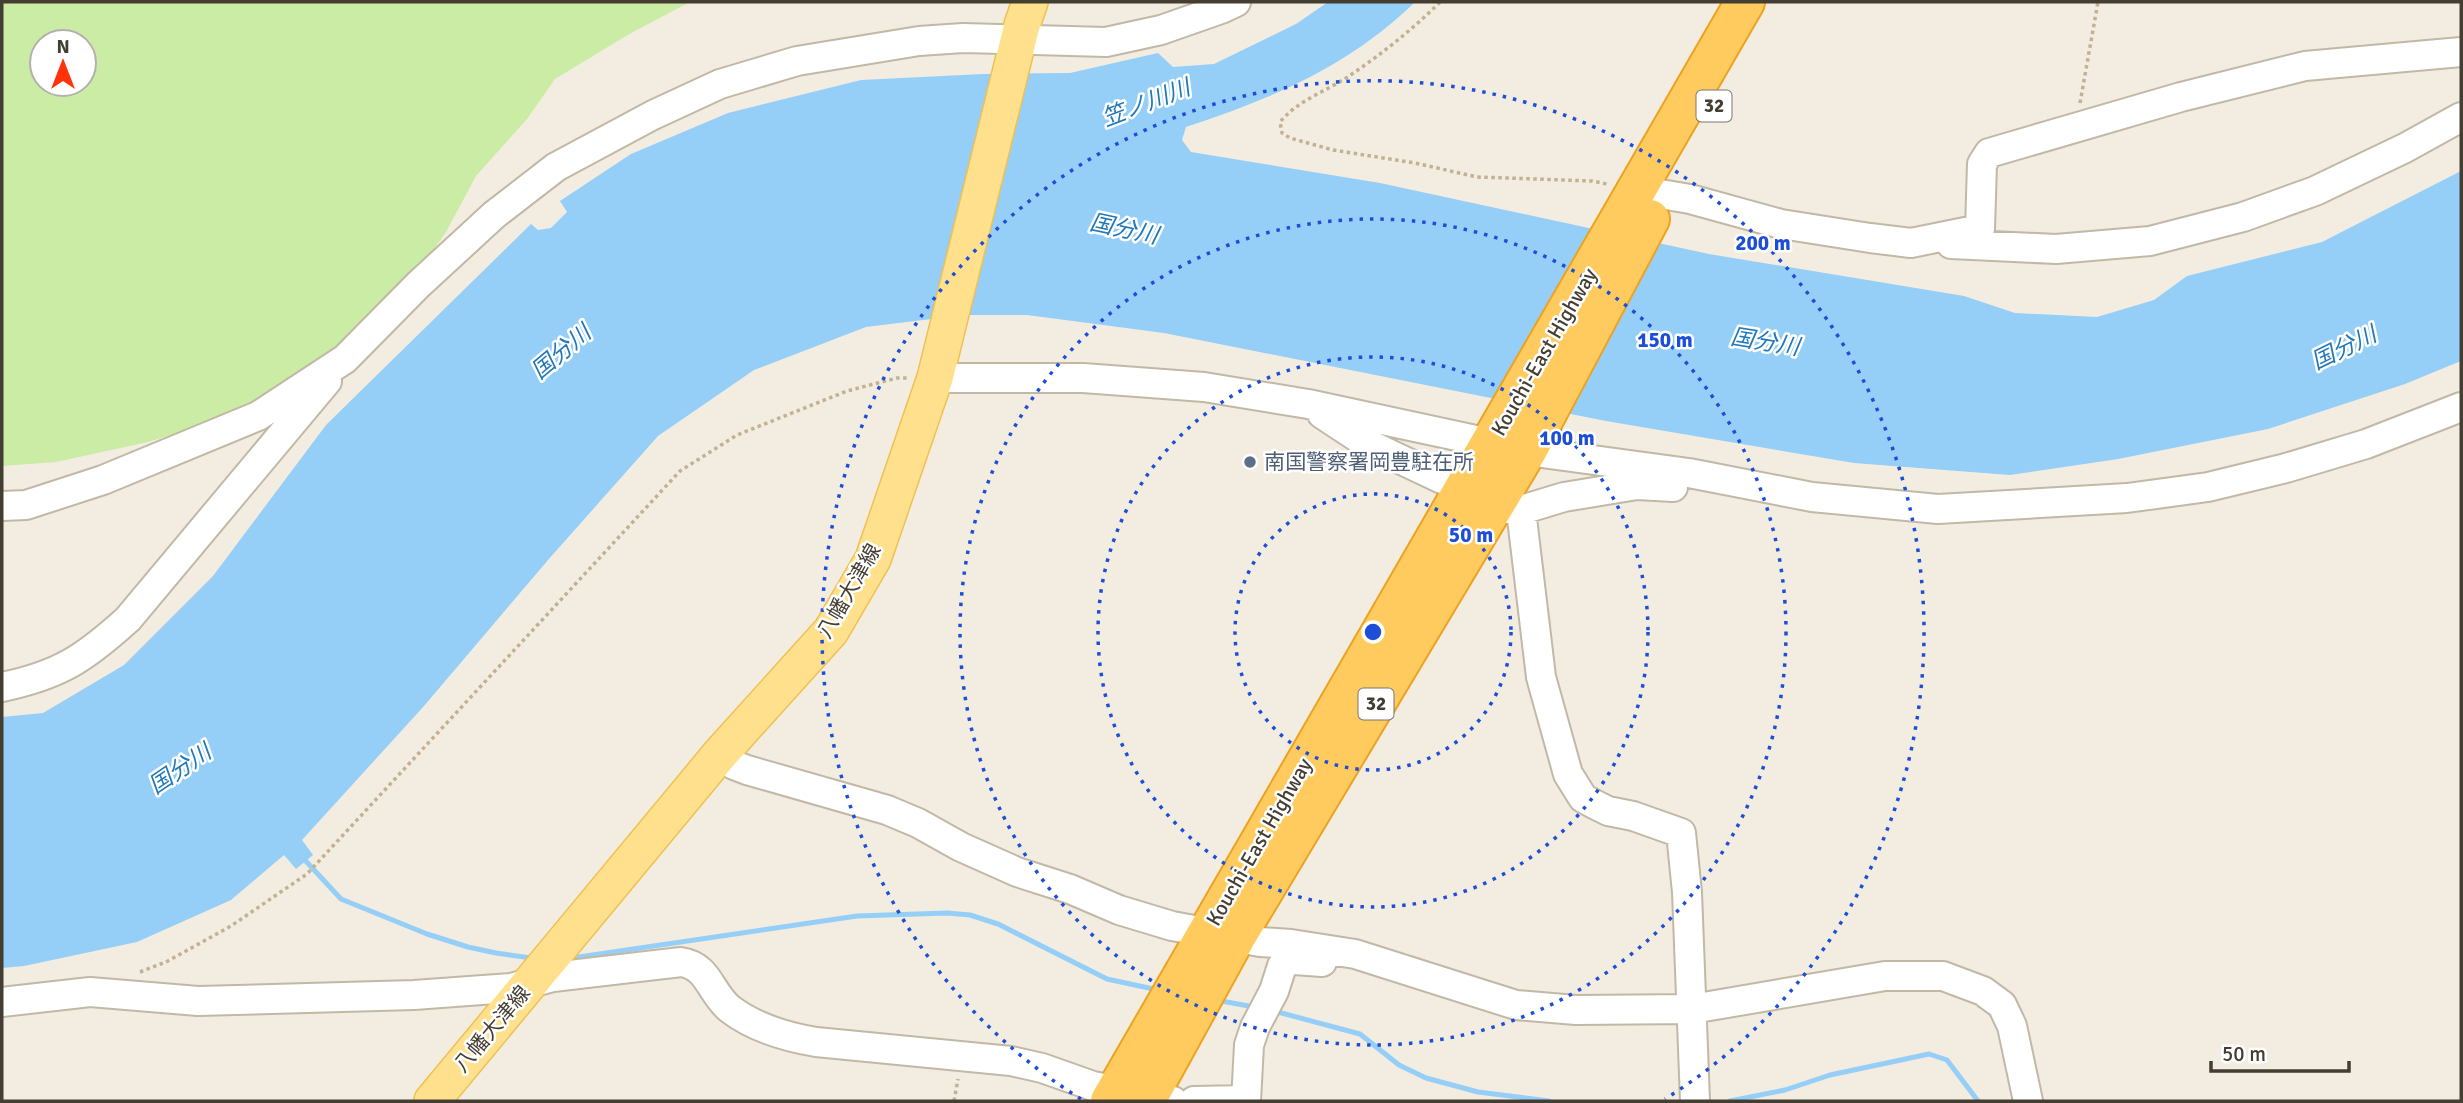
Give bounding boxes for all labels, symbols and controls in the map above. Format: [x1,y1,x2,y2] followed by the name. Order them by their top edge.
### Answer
[28,28,98,98] north arrow
[56,35,70,59] text: N
[1098,72,1197,133] water label: 笠ノ川川
[1696,90,1732,122] road number: 32
[1087,208,1164,251] water label: 国分川
[1735,230,1791,256] text: 200 m
[1485,263,1603,441] street label: Kouchi-East Highway
[525,317,599,385] water label: 国分川
[2307,319,2384,376] water label: 国分川
[1729,322,1804,362] water label: 国分川
[1637,327,1693,353] text: 150 m
[1539,425,1595,451] text: 100 m
[1264,449,1474,475] place label: 南国警察署岡豊駐在所
[1242,454,1258,470] marker: 南国警察署岡豊駐在所
[1449,522,1493,548] text: 50 m
[811,539,887,643] street label: 八幡大津線
[1361,620,1385,644] centre of rings
[1358,688,1394,720] road number: 32
[143,736,219,800] water label: 国分川
[1200,753,1318,931] street label: Kouchi-East Highway
[448,980,536,1078] street label: 八幡大津線
[2211,1030,2349,1074] scale bar
[2222,1041,2266,1067] text: 50 m

